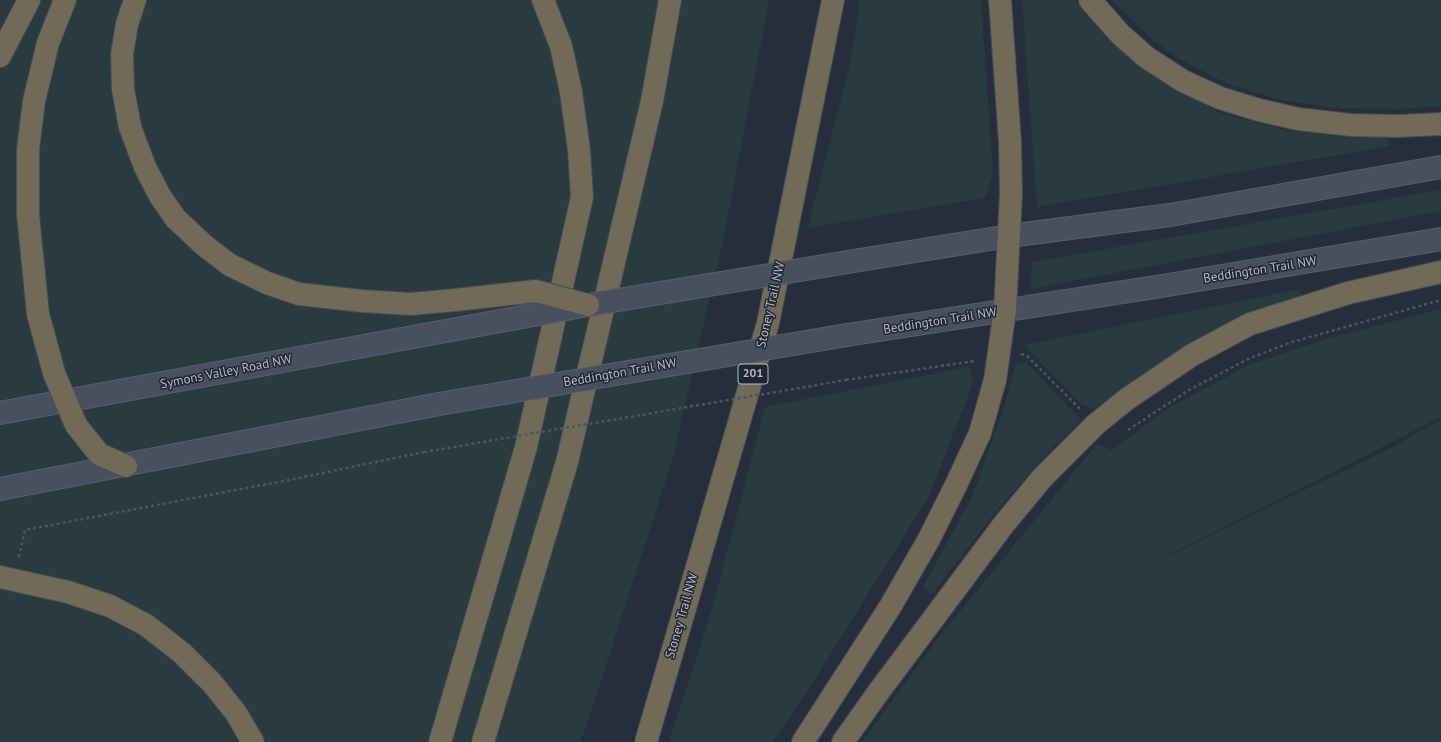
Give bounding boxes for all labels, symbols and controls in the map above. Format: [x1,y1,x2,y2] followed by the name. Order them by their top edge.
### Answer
[1202,253,1318,287] street label: Beddington Trail NW
[753,260,789,350] street label: Stoney Trail NW
[882,304,998,338] street label: Beddington Trail NW
[159,352,293,392] street label: Symons Valley Road NW
[562,355,678,391] street label: Beddington Trail NW
[738,364,768,384] road number: 201
[662,572,702,660] street label: Stoney Trail NW

